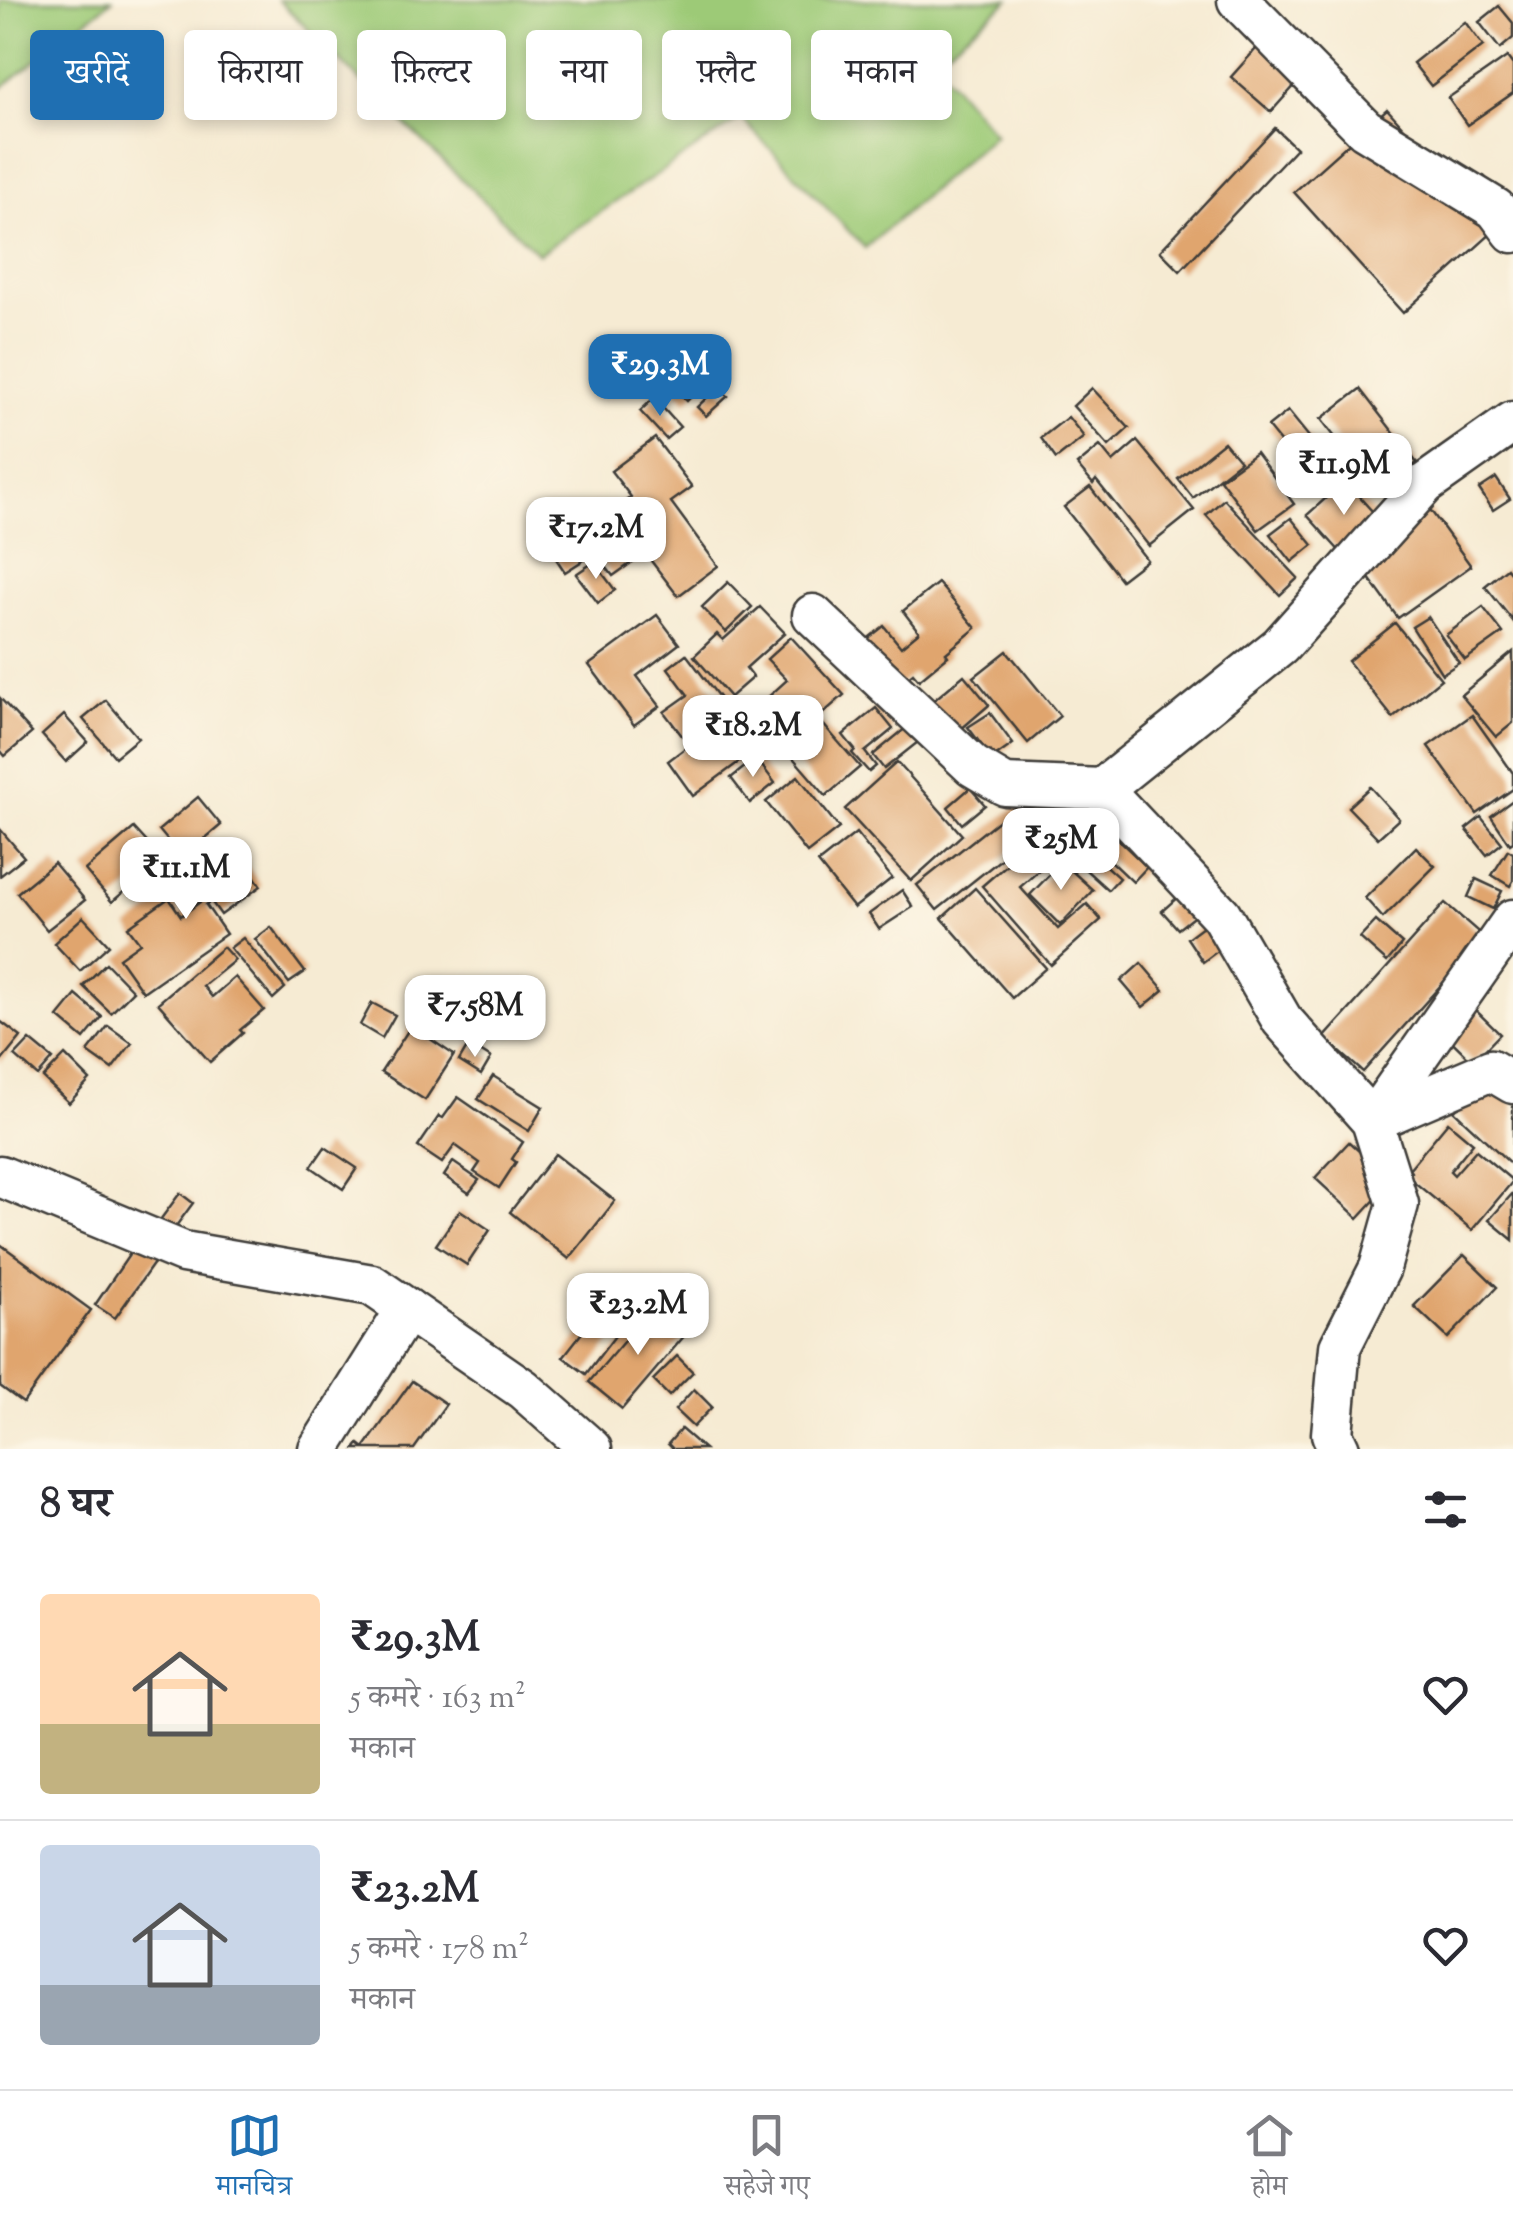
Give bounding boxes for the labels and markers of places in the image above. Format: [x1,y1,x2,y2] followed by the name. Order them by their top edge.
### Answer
[579,334,741,419] pin: ₹29.3M
[1263,433,1425,518] pin: ₹11.9M
[515,497,677,582] pin: ₹17.2M
[672,695,834,780] pin: ₹18.2M
[1002,808,1120,893] pin: ₹25M
[105,837,267,922] pin: ₹11.1M
[394,975,556,1060] pin: ₹7.58M
[557,1273,719,1358] pin: ₹23.2M

